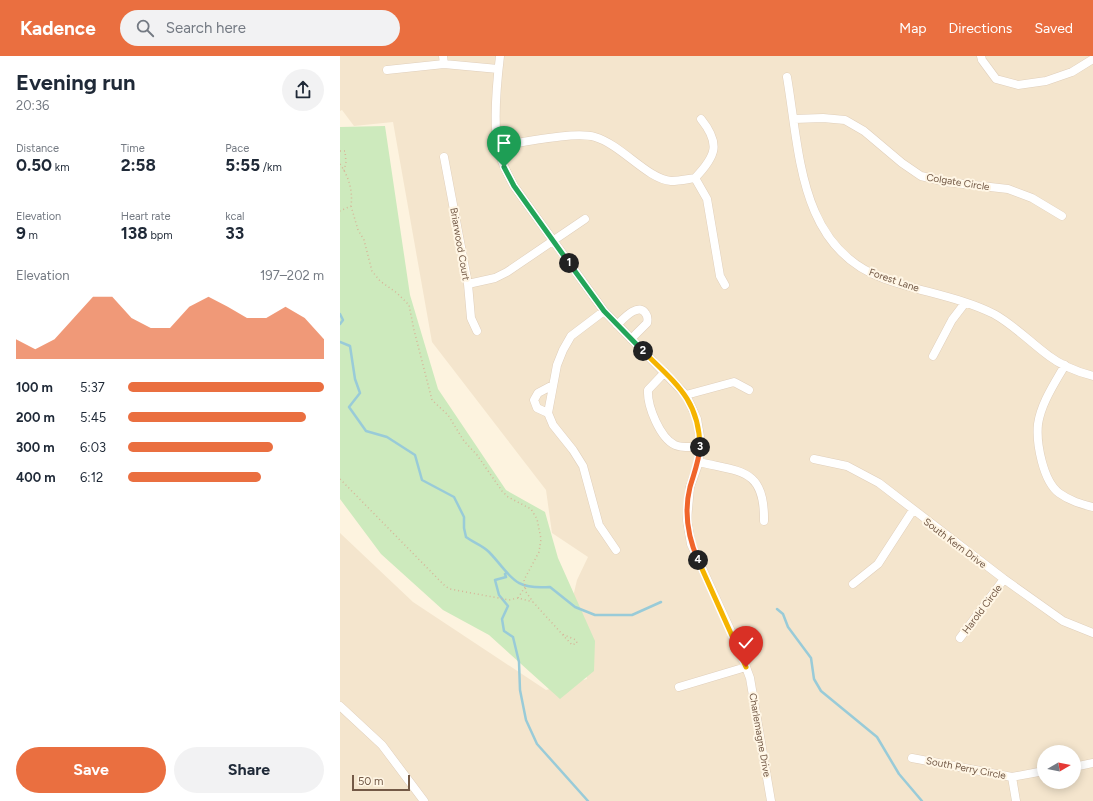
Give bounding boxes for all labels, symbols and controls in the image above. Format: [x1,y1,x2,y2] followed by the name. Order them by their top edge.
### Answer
[120,10,400,46] search box
[20,17,96,40] text: Kadence
[134,17,156,39] icon: search
[166,19,246,37] text: Search here
[899,20,927,37] text: Map
[949,20,1012,37] text: Directions
[1034,20,1073,37] text: Saved
[16,69,136,96] text: Evening run
[282,69,324,111] button: share
[16,98,49,113] text: 20:36
[487,126,521,167] pin
[493,132,515,154] icon: arrive
[16,142,59,155] text: Distance
[121,142,145,155] text: Time
[225,142,249,155] text: Pace
[16,155,52,175] text: 0.50
[121,155,156,175] text: 2:58
[225,155,260,175] text: 5:55
[52,161,70,174] text: km
[260,161,282,174] text: /km
[925,171,991,193] street label: Colgate Circle
[447,207,473,282] street label: Briarwood Court
[16,210,61,223] text: Elevation
[121,210,171,223] text: Heart rate
[225,210,245,223] text: kcal
[16,223,26,243] text: 9
[121,223,148,243] text: 138
[225,223,244,243] text: 33
[26,229,38,242] text: m
[148,229,173,242] text: bpm
[559,253,579,273] pin: 1
[567,256,571,269] text: 1
[867,265,921,295] street label: Forest Lane
[16,268,69,283] text: Elevation
[260,268,324,283] text: 197–202 m
[633,341,653,361] pin: 2
[640,344,646,357] text: 2
[16,380,53,395] text: 100 m
[80,380,105,395] text: 5:37
[16,410,55,425] text: 200 m
[80,410,106,425] text: 5:45
[690,437,710,457] pin: 3
[16,440,55,455] text: 300 m
[80,440,106,455] text: 6:03
[697,440,703,453] text: 3
[16,470,56,485] text: 400 m
[80,470,103,485] text: 6:12
[921,515,989,571] street label: South Kern Drive
[688,550,708,570] pin: 4
[695,553,701,566] text: 4
[959,581,1005,636] street label: Harold Circle
[729,626,763,667] pin
[735,632,757,654] icon: check
[746,692,774,779] street label: Charlemagne Drive
[1037,745,1081,789] north arrow
[1037,745,1081,789] map controls
[16,747,166,793] button: Save
[174,747,324,793] button: Share
[925,754,1008,782] street label: South Perry Circle
[352,773,410,792] scale bar
[358,775,383,788] text: 50 m

